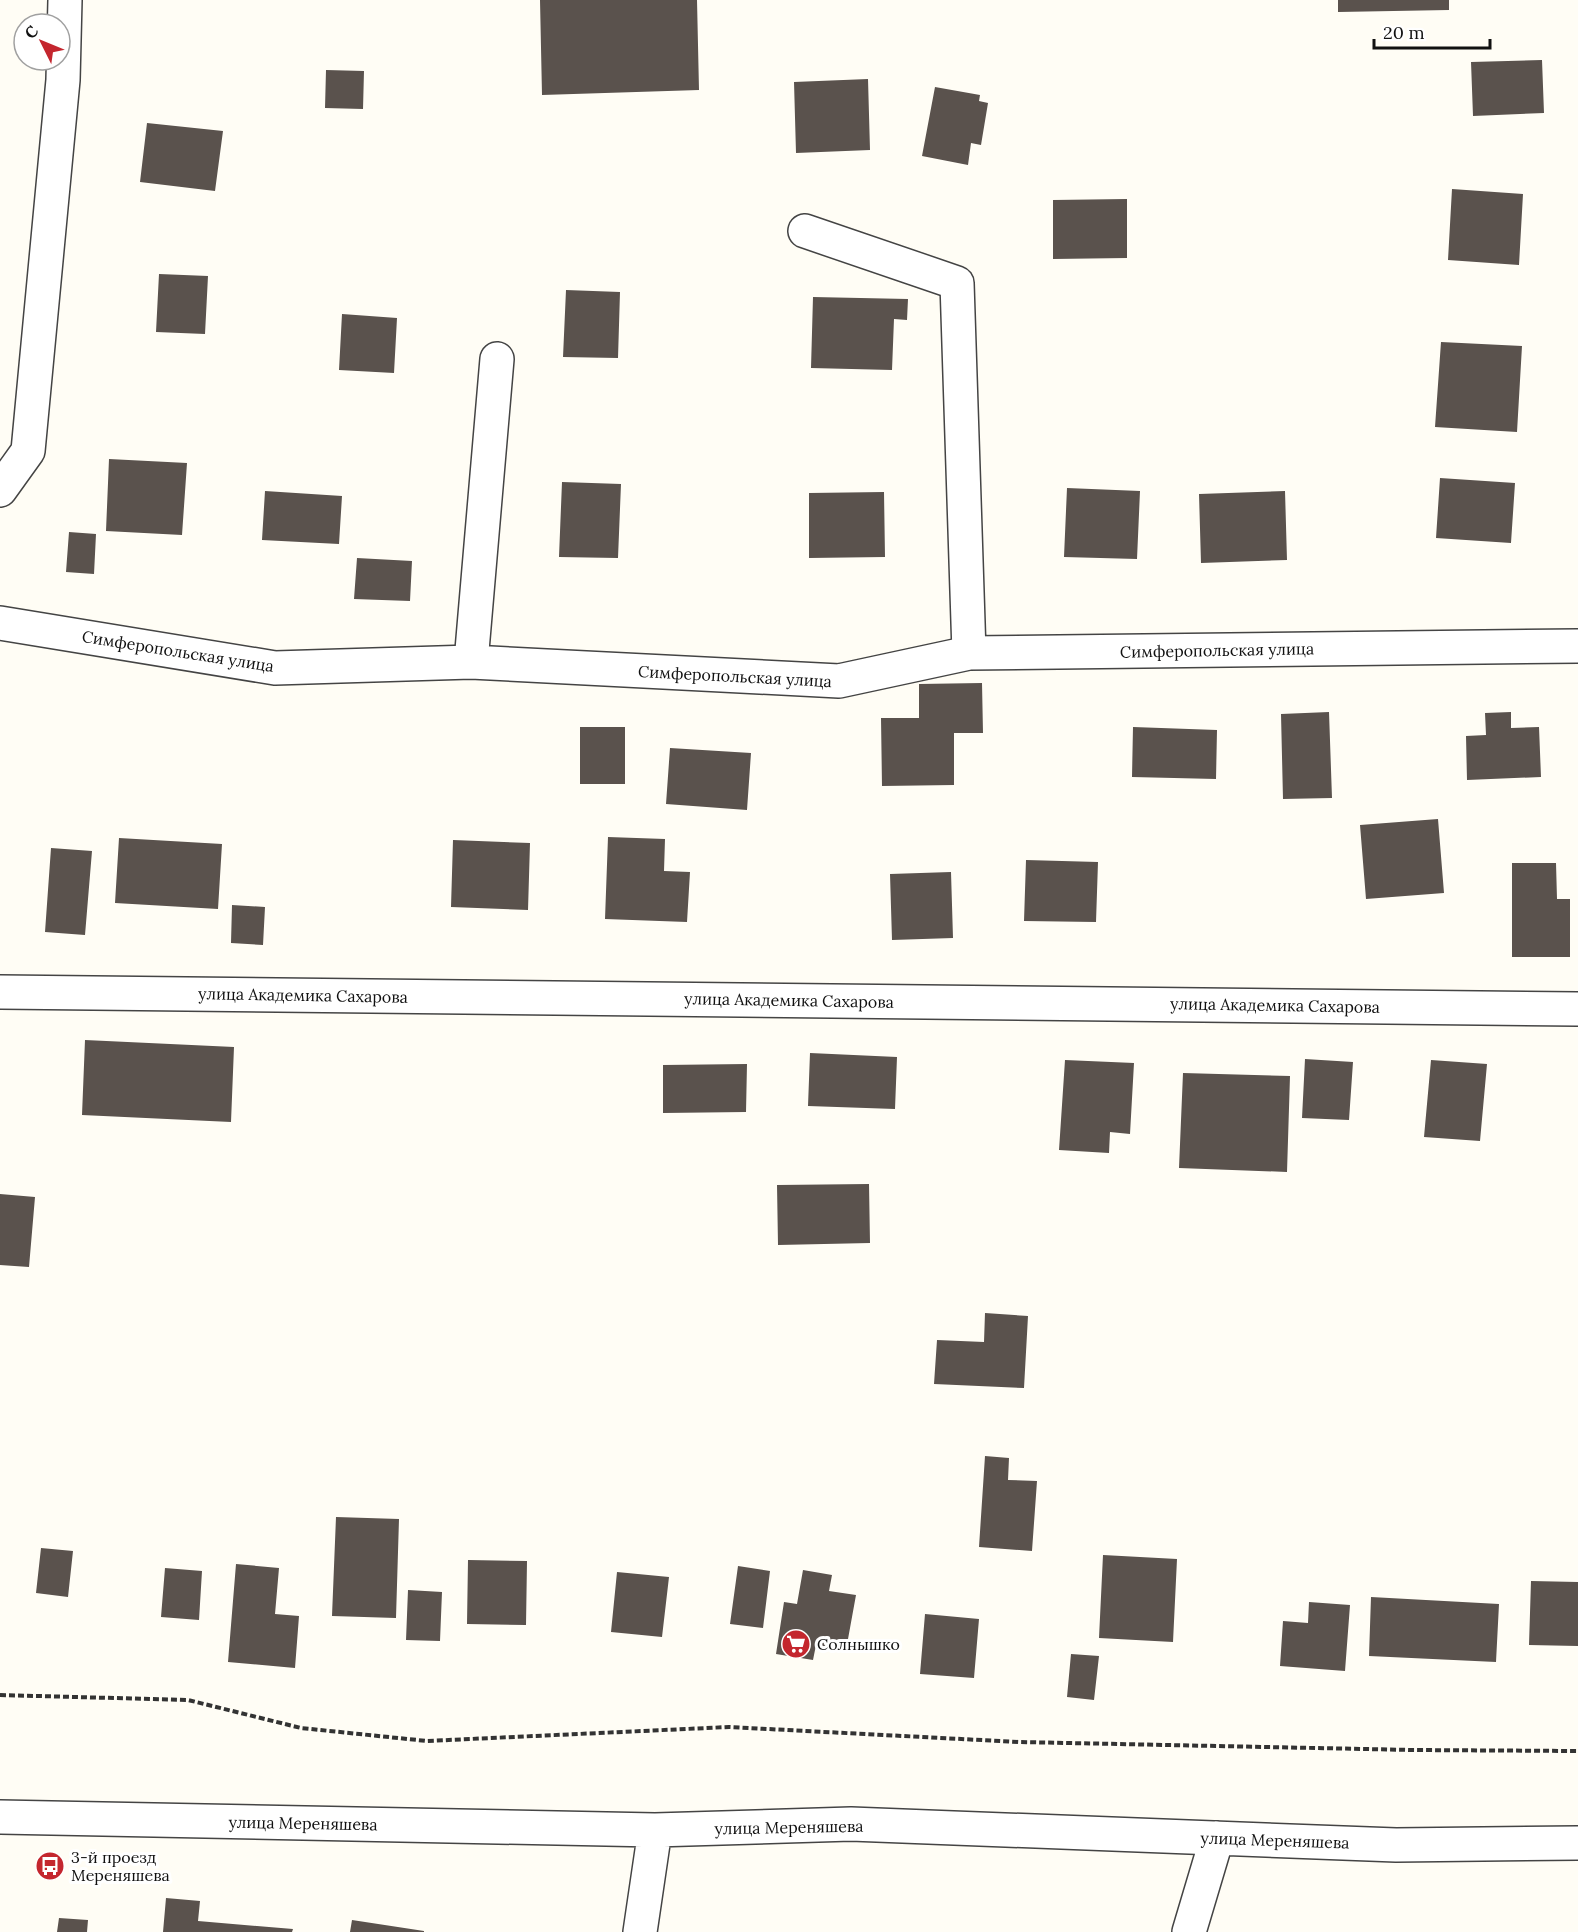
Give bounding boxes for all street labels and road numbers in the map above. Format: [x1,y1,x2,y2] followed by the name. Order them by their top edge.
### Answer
[81,626,275,676] street label: Симферопольская улица
[1120,638,1314,662] street label: Симферопольская улица
[638,661,832,691] street label: Симферопольская улица
[198,983,408,1007] street label: улица Академика Сахарова
[684,988,894,1012] street label: улица Академика Сахарова
[1170,993,1380,1017] street label: улица Академика Сахарова
[228,1812,378,1834] street label: улица Мереняшева
[714,1816,864,1838] street label: улица Мереняшева
[1200,1827,1350,1853] street label: улица Мереняшева

